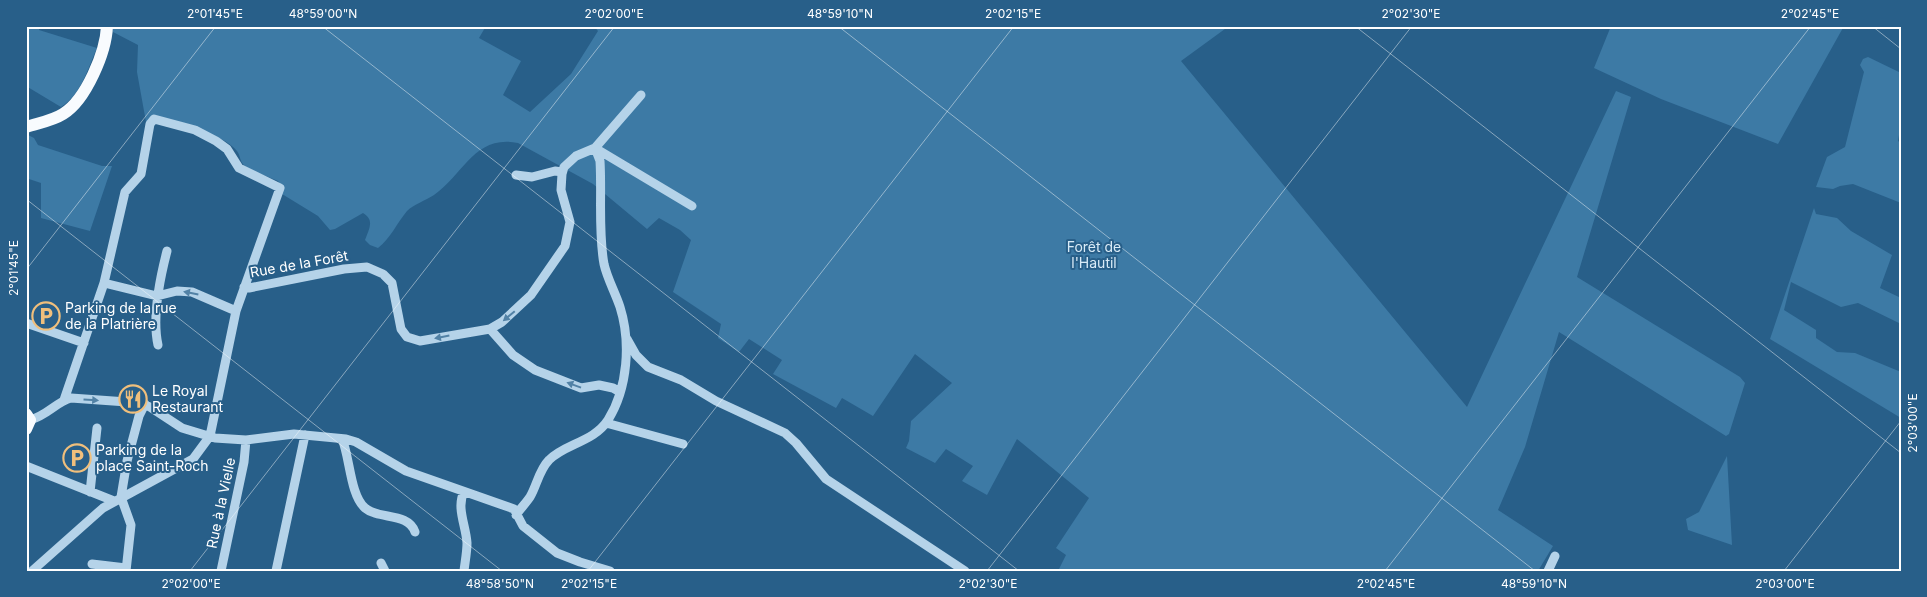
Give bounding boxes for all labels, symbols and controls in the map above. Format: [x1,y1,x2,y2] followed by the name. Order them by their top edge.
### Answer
[187,6,243,21] text: 2°01'45"E
[289,6,357,21] text: 48°59'00"N
[584,6,644,21] text: 2°02'00"E
[807,6,873,21] text: 48°59'10"N
[985,6,1041,21] text: 2°02'15"E
[1381,6,1441,21] text: 2°02'30"E
[1781,6,1839,21] text: 2°02'45"E
[1067,238,1121,271] park label: Forêt de l'Hautil
[6,240,21,296] text: 2°01'45"E
[249,246,350,280] street label: Rue de la Forêt
[184,289,199,297] one-way arrow
[65,299,177,332] place label: Parking de la rue de la Platrière
[31,301,61,331] parking icon: Parking de la rue de la Platrière
[503,310,515,321] one-way arrow
[434,334,450,342] one-way arrow
[566,381,581,389] one-way arrow
[152,382,224,415] place label: Le Royal Restaurant
[118,384,148,414] restaurant icon: Le Royal Restaurant
[1905,393,1920,453] text: 2°03'00"E
[83,396,99,404] one-way arrow
[96,441,209,474] place label: Parking de la place Saint-Roch
[62,443,92,473] parking icon: Parking de la place Saint-Roch
[203,456,238,550] street label: Rue à la Vielle
[161,576,221,591] text: 2°02'00"E
[466,576,534,591] text: 48°58'50"N
[561,576,617,591] text: 2°02'15"E
[958,576,1018,591] text: 2°02'30"E
[1357,576,1415,591] text: 2°02'45"E
[1501,576,1567,591] text: 48°59'10"N
[1755,576,1815,591] text: 2°03'00"E

